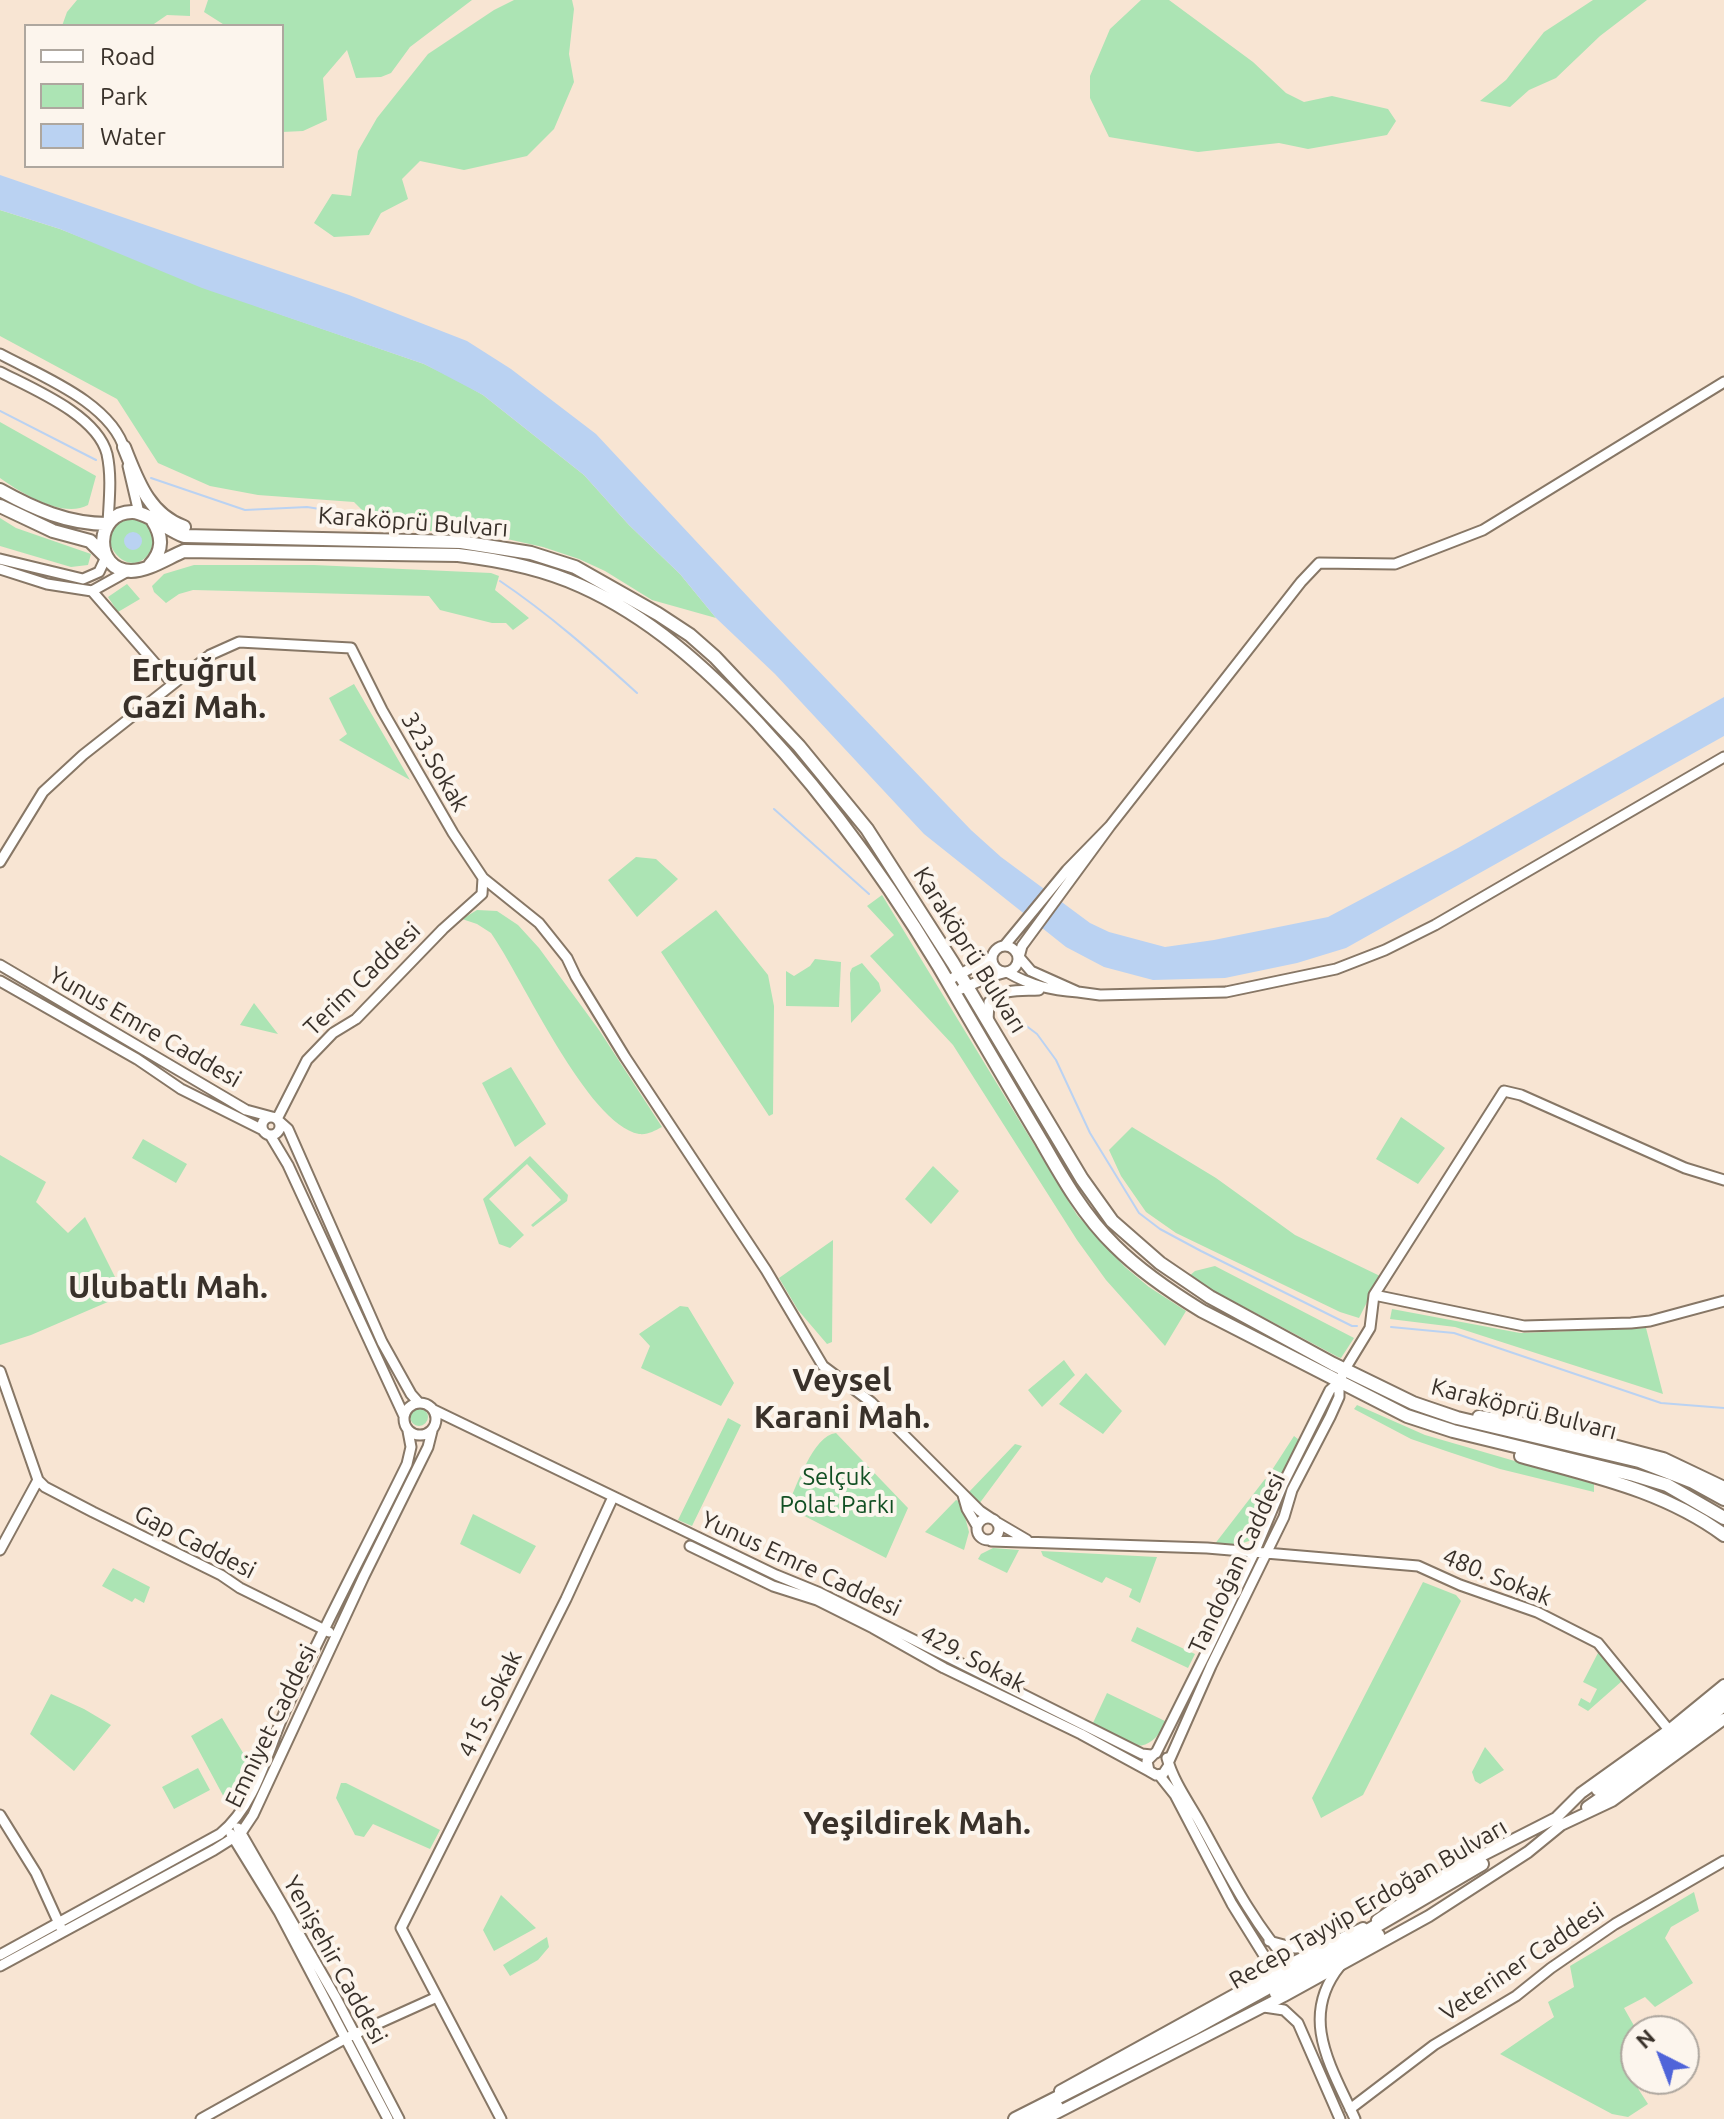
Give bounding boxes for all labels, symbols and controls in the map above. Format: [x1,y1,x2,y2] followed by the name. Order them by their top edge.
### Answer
[24,24,284,168] legend
[100,43,155,70] text: Road
[100,83,148,110] text: Park
[100,123,166,150] text: Water
[317,501,509,543] street label: Karaköprü Bulvarı
[122,651,266,726] district label: Ertuğrul Gazi Mah.
[395,707,475,817] street label: 323.Sokak
[907,862,1033,1038] street label: Karaköprü Bulvarı
[298,916,426,1042] street label: Terim Caddesi
[44,960,246,1094] street label: Yunus Emre Caddesi
[68,1268,268,1306] district label: Ulubatlı Mah.
[754,1361,930,1436] district label: Veysel Karani Mah.
[1428,1372,1620,1446] street label: Karaköprü Bulvarı
[779,1463,895,1519] park label: Selçuk Polat Parkı
[1182,1468,1292,1658] street label: Tandoğan Caddesi
[129,1499,261,1585] street label: Gap Caddesi
[697,1505,905,1623] street label: Yunus Emre Caddesi
[1438,1542,1556,1612] street label: 480. Sokak
[915,1619,1031,1699] street label: 429. Sokak
[219,1640,323,1812] street label: Emniyet Caddesi
[452,1646,528,1762] street label: 415. Sokak
[803,1804,1031,1842] district label: Yeşildirek Mah.
[1224,1813,1512,1995] street label: Recep Tayyip Erdoğan Bulvarı
[277,1871,393,2049] street label: Yenişehir Caddesi
[1435,1897,1609,2027] street label: Veteriner Caddesi
[1620,2015,1700,2095] north arrow
[1630,2024,1659,2053] text: N

